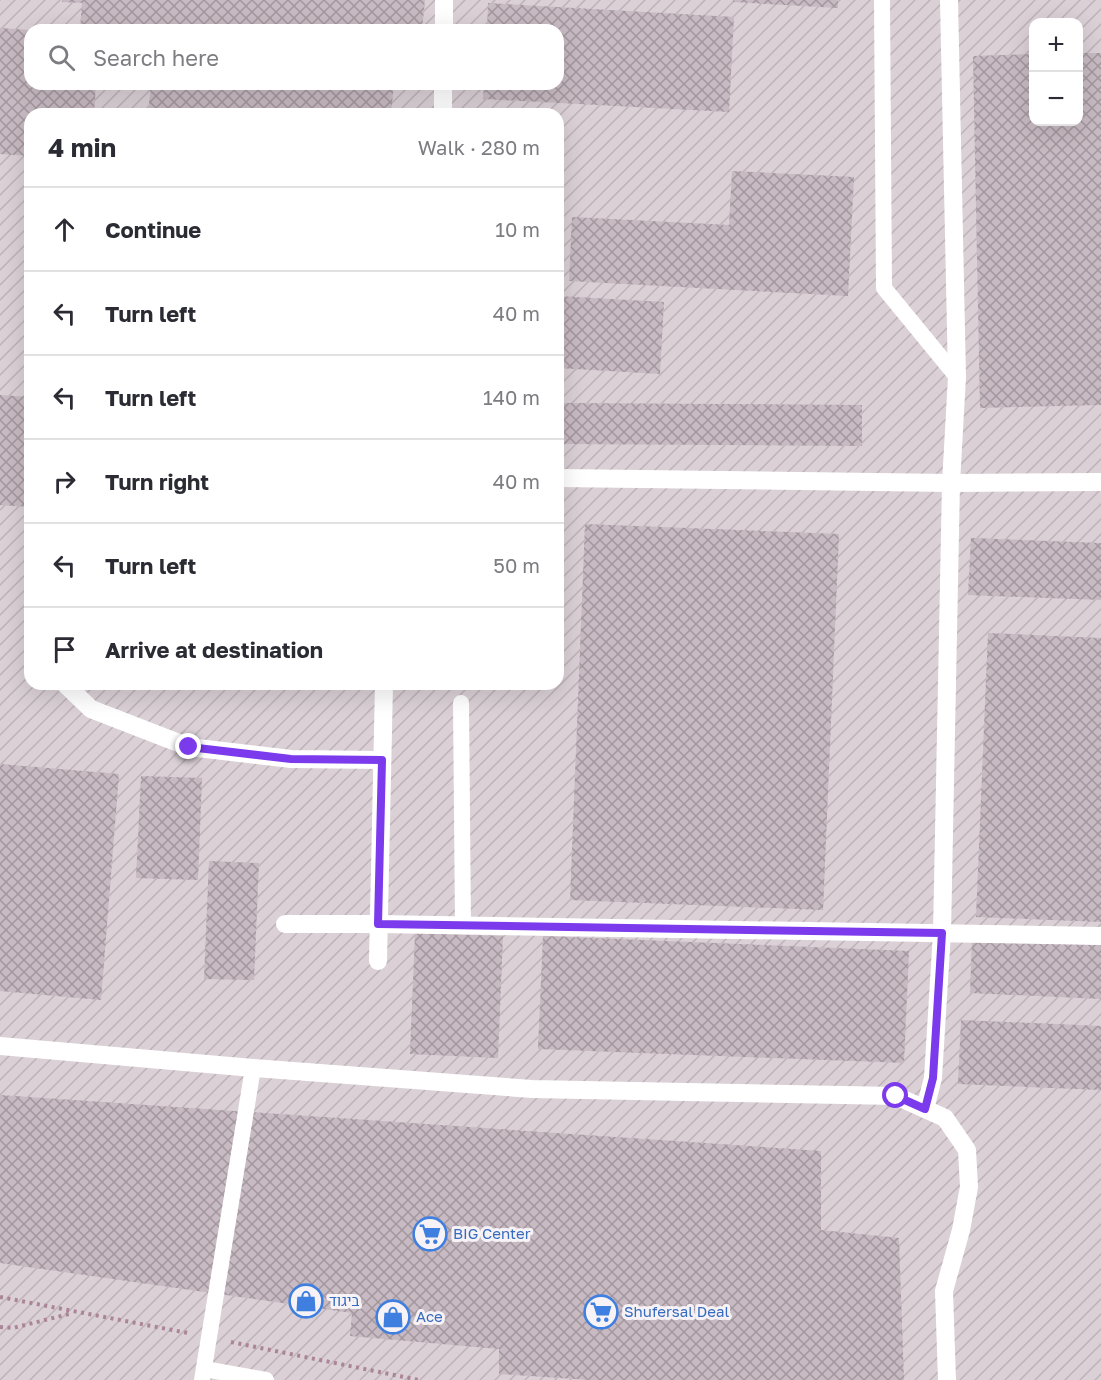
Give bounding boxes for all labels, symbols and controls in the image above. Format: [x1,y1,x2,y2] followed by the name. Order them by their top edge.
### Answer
[1029,18,1083,126] map controls
[1029,18,1083,72] button: +
[24,24,564,90] search box
[45,41,78,74] icon: search
[93,44,219,71] text: Search here
[1029,72,1083,126] button: −
[48,132,116,163] text: 4 min
[418,135,540,159] text: Walk · 280 m
[48,213,81,246] icon: ahead
[105,216,201,243] text: Continue
[495,217,540,241] text: 10 m
[48,297,81,330] icon: left
[105,300,196,327] text: Turn left
[493,301,540,325] text: 40 m
[48,381,81,414] icon: left
[105,384,196,411] text: Turn left
[483,385,540,409] text: 140 m
[48,465,81,498] icon: right
[105,468,209,495] text: Turn right
[493,469,540,493] text: 40 m
[48,549,81,582] icon: left
[105,552,196,579] text: Turn left
[493,553,540,577] text: 50 m
[48,633,81,666] icon: arrive
[105,636,323,663] text: Arrive at destination
[175,733,201,759] route end
[882,1082,908,1108] route start
[412,1216,448,1252] supermarket icon: BIG Center
[453,1224,531,1242] place label: BIG Center
[288,1283,324,1319] shop icon: ביגוד
[329,1291,360,1309] place label: ביגוד
[583,1294,619,1330] supermarket icon: Shufersal Deal
[375,1299,411,1335] shop icon: Ace
[624,1302,729,1320] place label: Shufersal Deal
[416,1307,443,1325] place label: Ace

